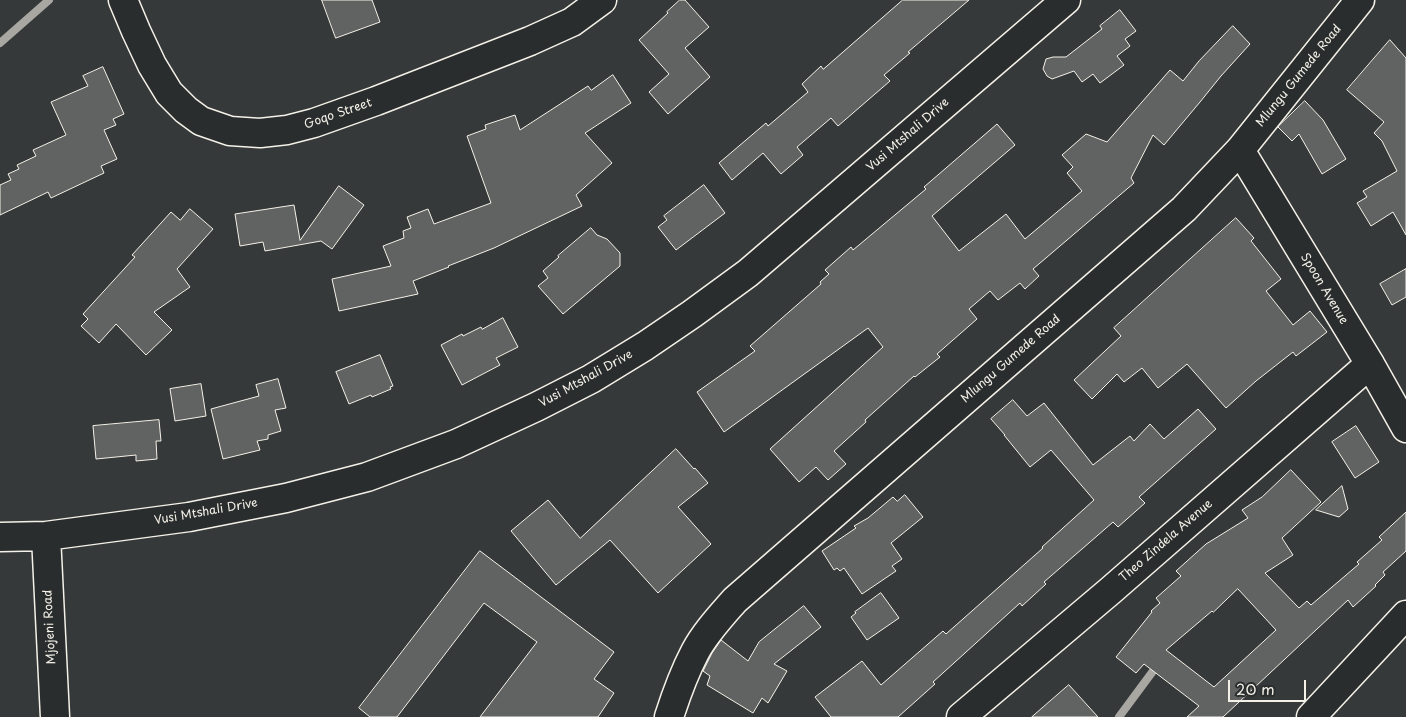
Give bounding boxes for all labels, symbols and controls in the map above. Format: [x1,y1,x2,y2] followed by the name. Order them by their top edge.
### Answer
[1253,22,1345,130] street label: Mlungu Gumede Road
[864,95,952,175] street label: Vusi Mtshali Drive
[302,96,374,132] street label: Goqo Street
[1297,251,1351,327] street label: Spoon Avenue
[958,312,1064,406] street label: Mlungu Gumede Road
[537,347,635,411] street label: Vusi Mtshali Drive
[153,496,259,528] street label: Vusi Mtshali Drive
[1117,497,1215,585] street label: Theo Zindela Avenue
[41,589,59,665] street label: Mjojeni Road
[1231,670,1308,702] scale bar
[1236,677,1275,700] text: 20 m

